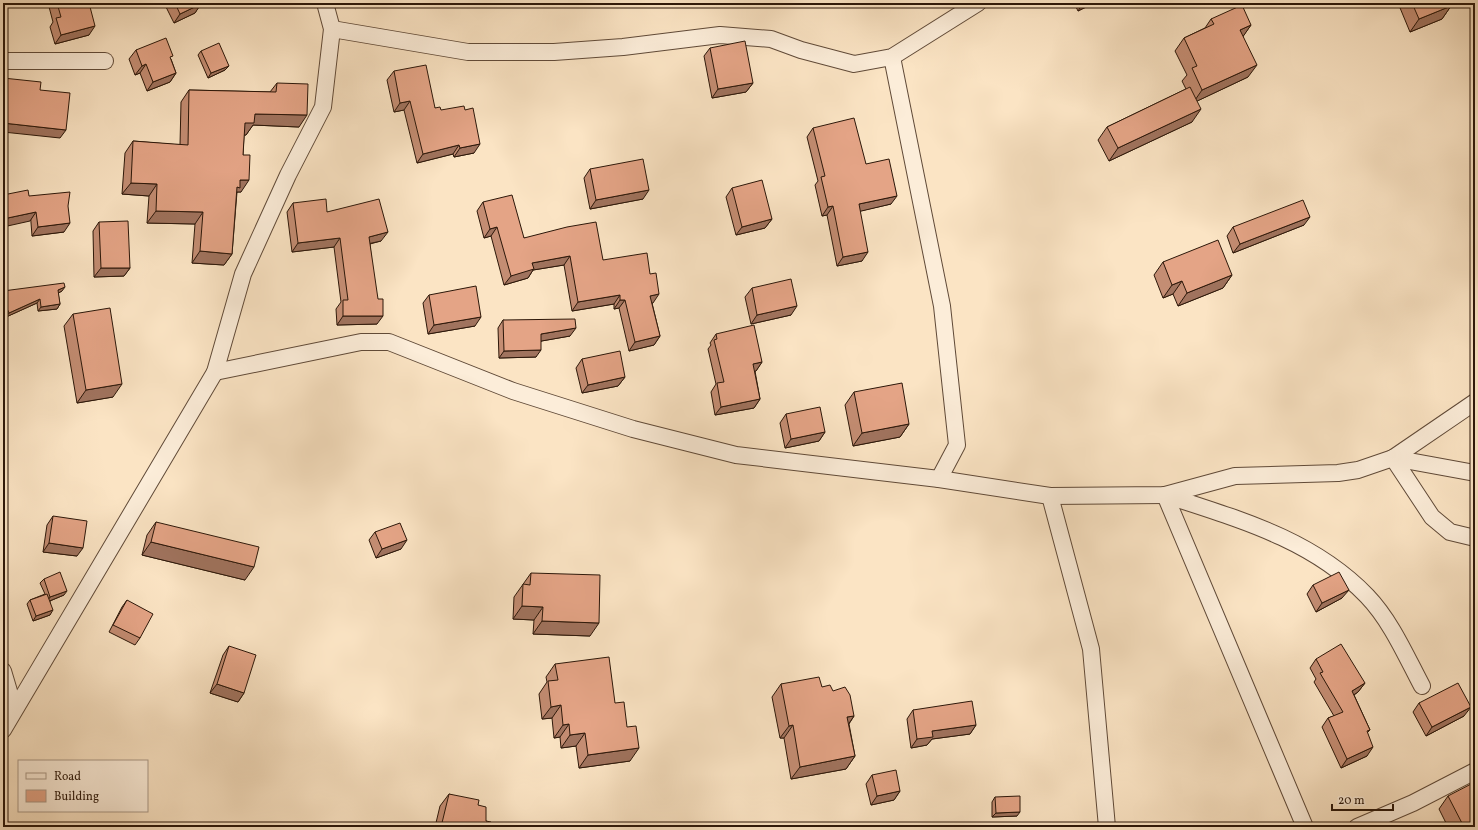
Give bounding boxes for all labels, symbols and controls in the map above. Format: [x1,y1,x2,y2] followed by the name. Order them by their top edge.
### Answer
[18,760,148,812] legend
[54,769,81,785] text: Road
[1332,786,1393,812] scale bar
[54,789,99,805] text: Building
[1338,793,1365,809] text: 20 m

